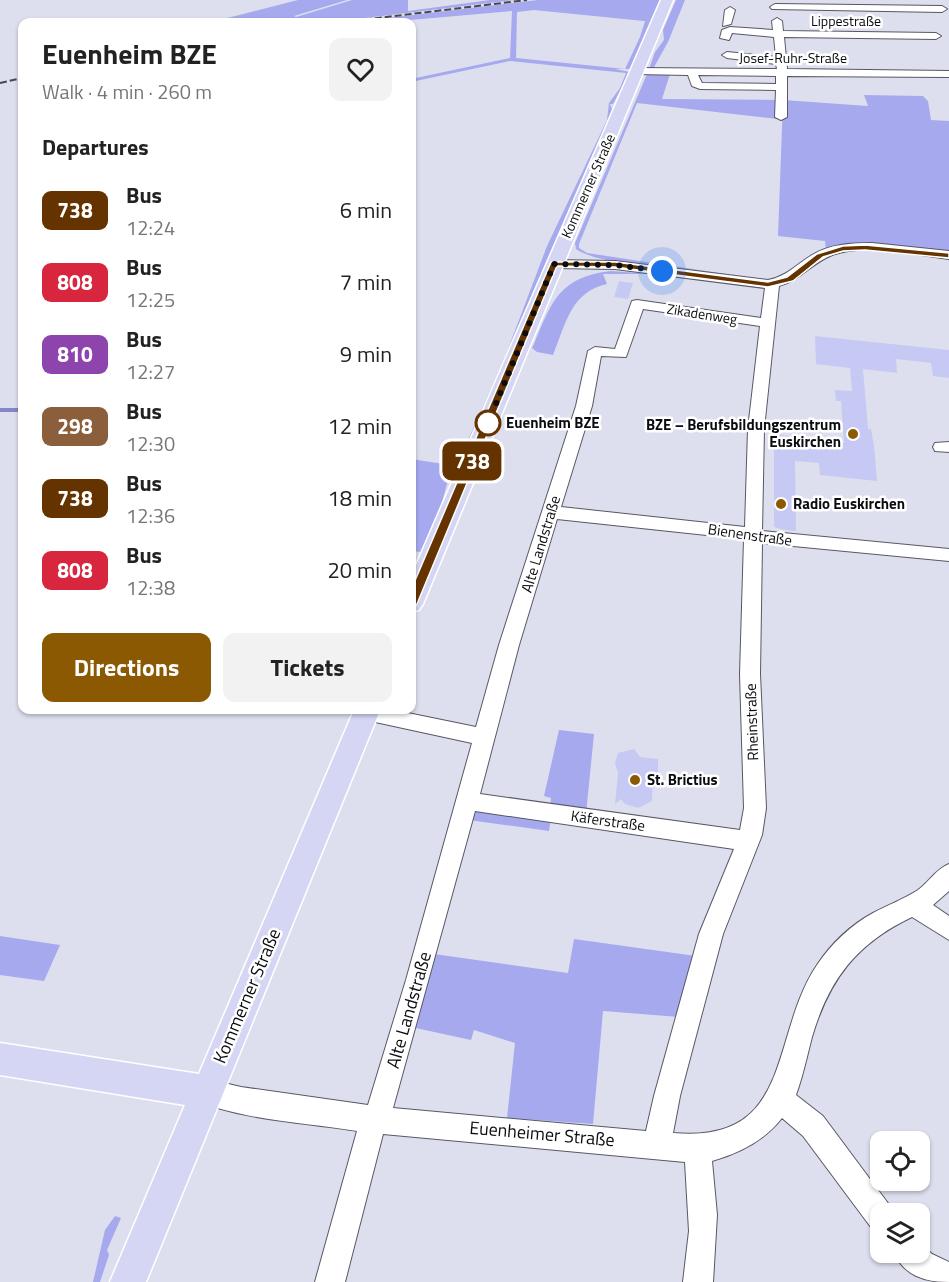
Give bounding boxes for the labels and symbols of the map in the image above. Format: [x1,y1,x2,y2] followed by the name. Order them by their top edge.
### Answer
[811,10,881,31] street label: Lippestraße
[739,47,847,68] street label: Josef-Ruhr-Straße
[555,130,620,241] street label: Kommerner Straße
[647,256,677,286] your location
[665,298,739,329] street label: Zikadenweg
[475,410,501,436] marker: Euenheim BZE
[506,411,600,434] place label: Euenheim BZE
[646,413,841,453] place label: BZE – Berufsbildungszentrum Euskirchen
[846,427,860,441] marker: BZE – Berufsbildungszentrum Euskirchen
[438,442,506,480] line badge: 738
[515,492,566,595] street label: Alte Landstraße
[793,492,905,515] place label: Radio Euskirchen
[774,497,788,511] marker: Radio Euskirchen
[706,517,794,552] street label: Bienenstraße
[739,683,764,761] street label: Rheinstraße
[647,768,718,791] place label: St. Brictius
[628,773,642,787] marker: St. Brictius
[569,804,647,837] street label: Käferstraße
[206,924,287,1068] street label: Kommerner Straße
[379,948,438,1071] street label: Alte Landstraße
[468,1114,616,1153] street label: Euenheimer Straße

